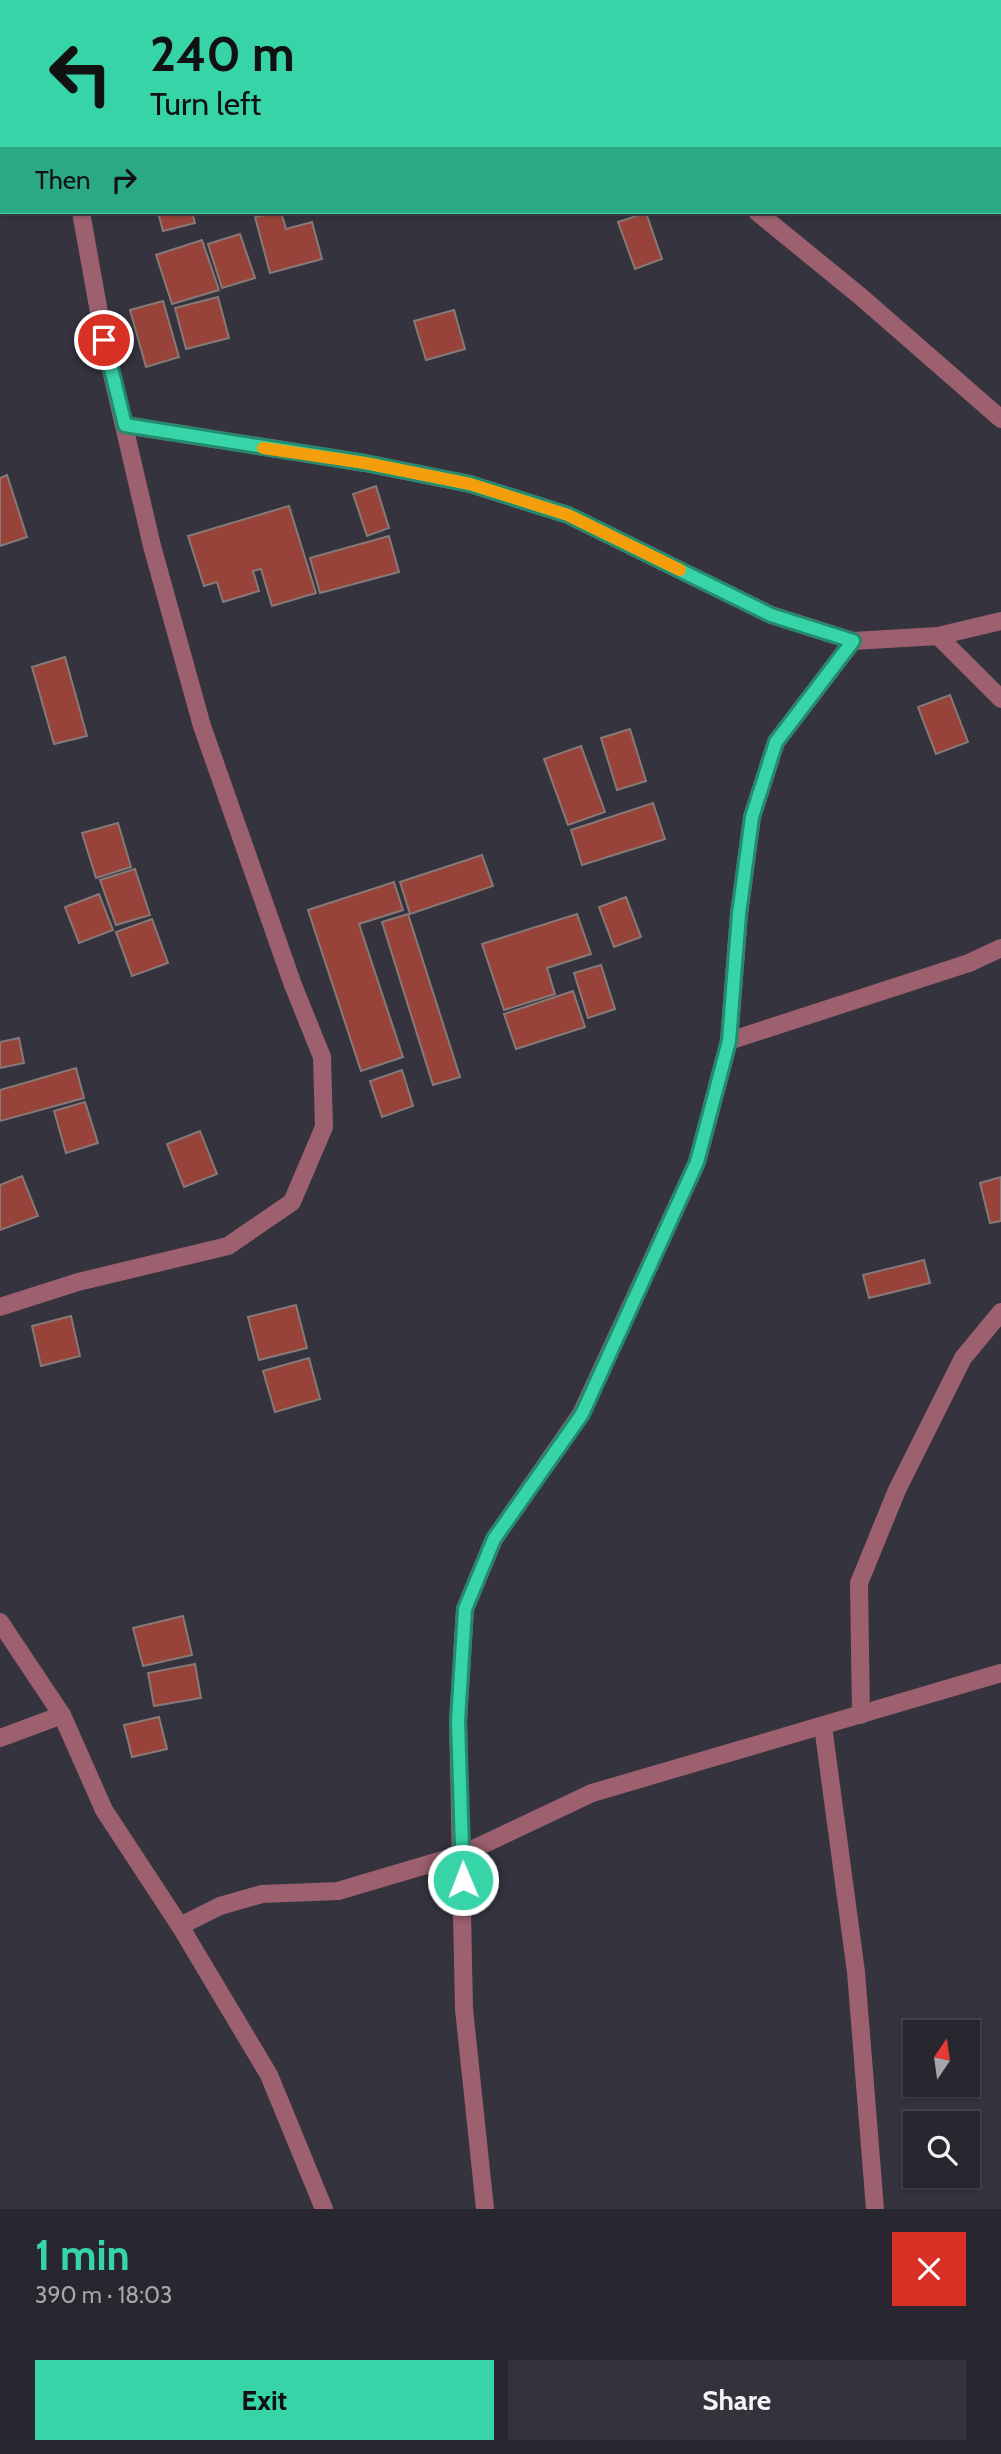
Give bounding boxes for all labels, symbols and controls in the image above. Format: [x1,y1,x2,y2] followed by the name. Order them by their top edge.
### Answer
[150,24,295,83] text: 240 m
[35,28,126,119] icon: left
[150,84,261,123] text: Turn left
[105,161,143,199] icon: right
[35,164,91,196] text: Then
[74,310,134,370] pin
[85,321,123,359] icon: arrive
[426,1843,500,1917] position arrow
[903,2020,980,2096] north arrow
[903,2020,980,2188] map controls
[903,2111,980,2188] button: search
[35,2229,130,2281] text: 1 min
[892,2232,966,2306] button: close
[35,2281,172,2309] text: 390 m · 18:03
[35,2360,494,2440] button: Exit
[508,2360,966,2440] button: Share

